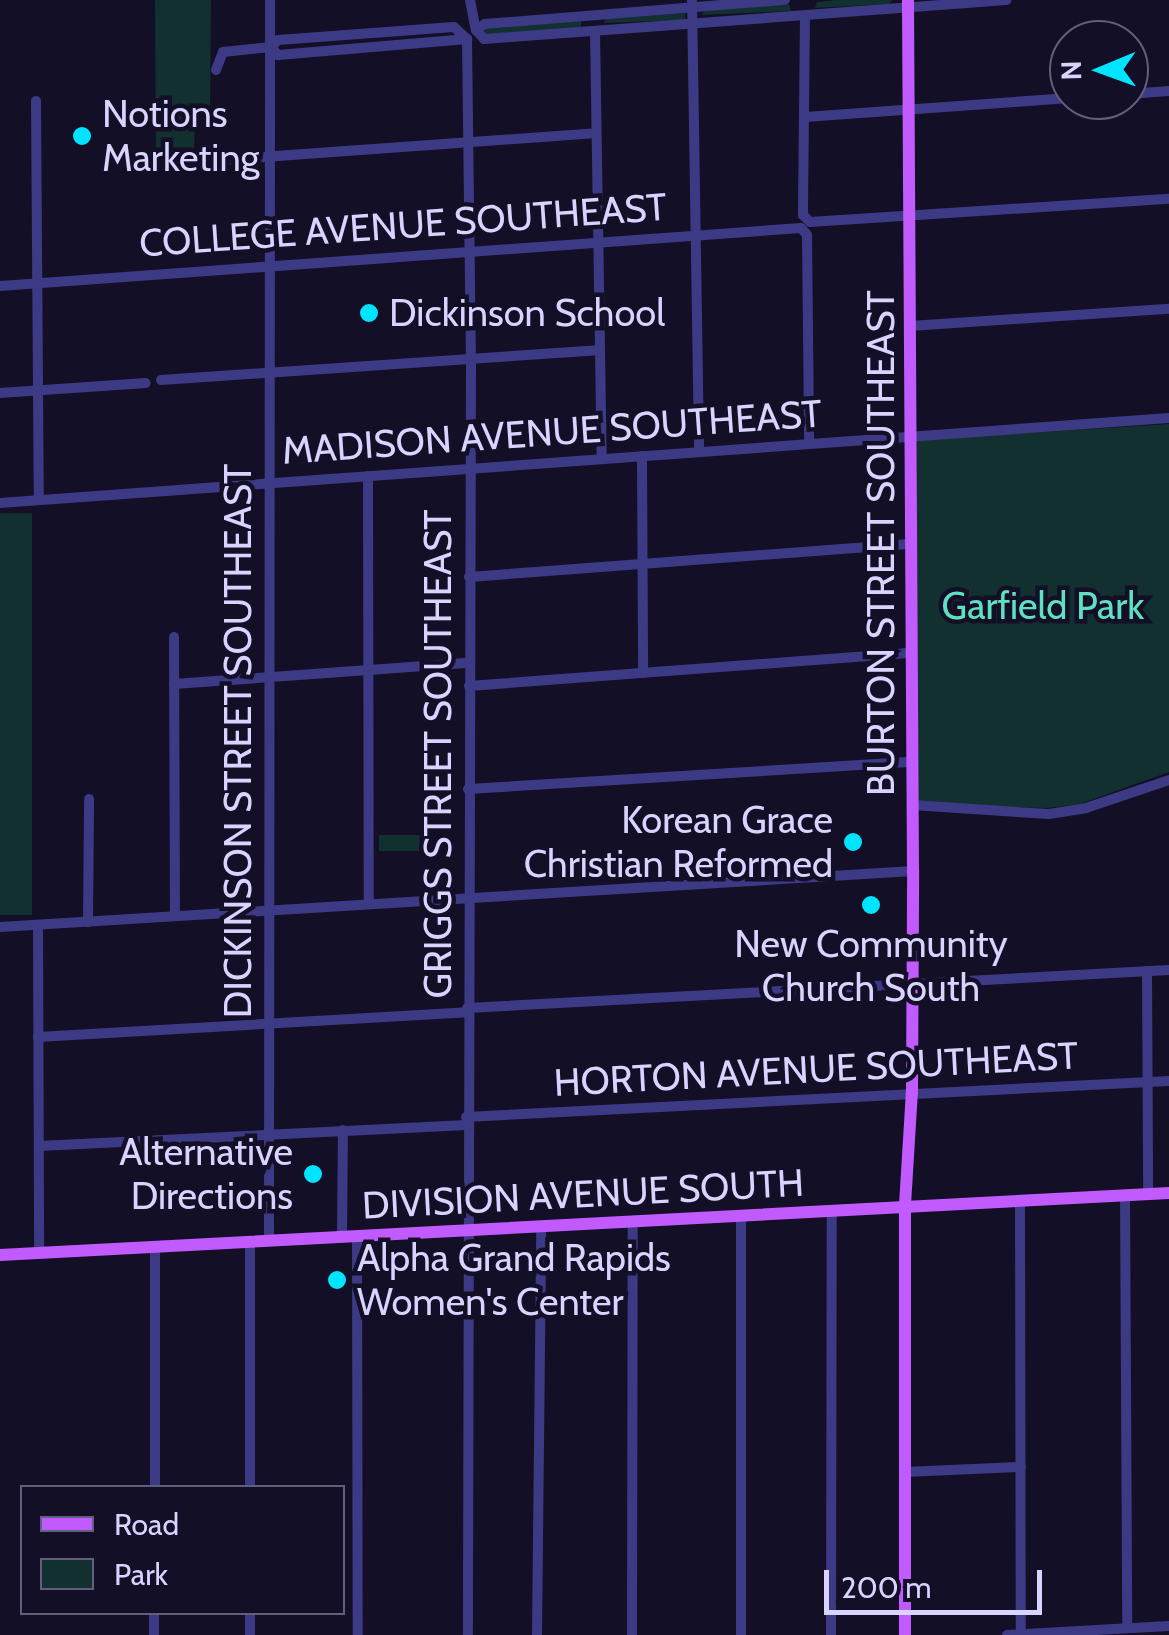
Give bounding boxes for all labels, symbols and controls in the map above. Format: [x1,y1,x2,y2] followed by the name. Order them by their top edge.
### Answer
[1049,20,1149,120] north arrow
[1054,60,1088,81] text: N
[102,91,260,180] place label: Notions Marketing
[71,125,93,147] marker: Notions Marketing
[138,184,668,266] street label: COLLEGE AVENUE SOUTHEAST
[389,290,665,336] place label: Dickinson School
[858,290,904,796] street label: BURTON STREET SOUTHEAST
[358,302,380,324] marker: Dickinson School
[281,390,823,474] street label: MADISON AVENUE SOUTHEAST
[215,464,261,1018] street label: DICKINSON STREET SOUTHEAST
[415,509,461,999] street label: GRIGGS STREET SOUTHEAST
[942,583,1144,629] park label: Garfield Park
[524,797,833,886] place label: Korean Grace Christian Reformed
[842,831,864,853] marker: Korean Grace Christian Reformed
[860,894,882,916] marker: New Community Church South
[734,921,1008,1011] place label: New Community Church South
[553,1032,1079,1106] street label: HORTON AVENUE SOUTHEAST
[119,1129,293,1218] place label: Alternative Directions
[361,1160,805,1228] street label: DIVISION AVENUE SOUTH
[302,1163,324,1185] marker: Alternative Directions
[357,1235,671,1324] place label: Alpha Grand Rapids Women's Center
[326,1269,348,1291] marker: Alpha Grand Rapids Women's Center
[20,1485,345,1615] legend
[114,1506,179,1543] text: Road
[829,1550,1046,1612] scale bar
[114,1556,168,1593] text: Park
[841,1569,932,1606] text: 200 m

